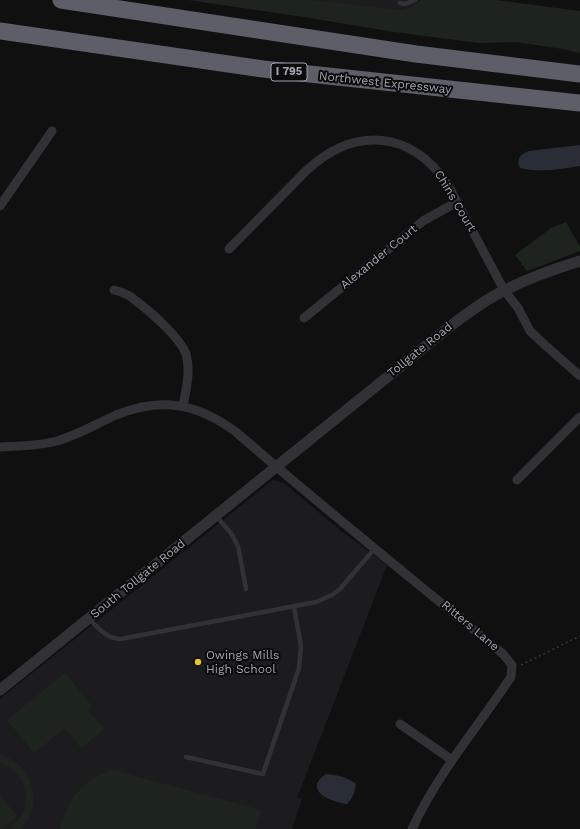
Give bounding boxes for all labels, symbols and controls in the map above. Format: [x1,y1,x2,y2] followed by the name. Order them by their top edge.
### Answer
[271,63,307,81] road number: I 795
[318,69,452,97] street label: Northwest Expressway
[431,168,479,234] street label: Chins Court
[338,222,420,292] street label: Alexander Court
[385,320,455,380] street label: Tollgate Road
[88,536,188,622] street label: South Tollgate Road
[438,598,502,654] street label: Ritters Lane
[206,648,279,676] place label: Owings Mills High School
[193,657,203,667] marker: Owings Mills High School

